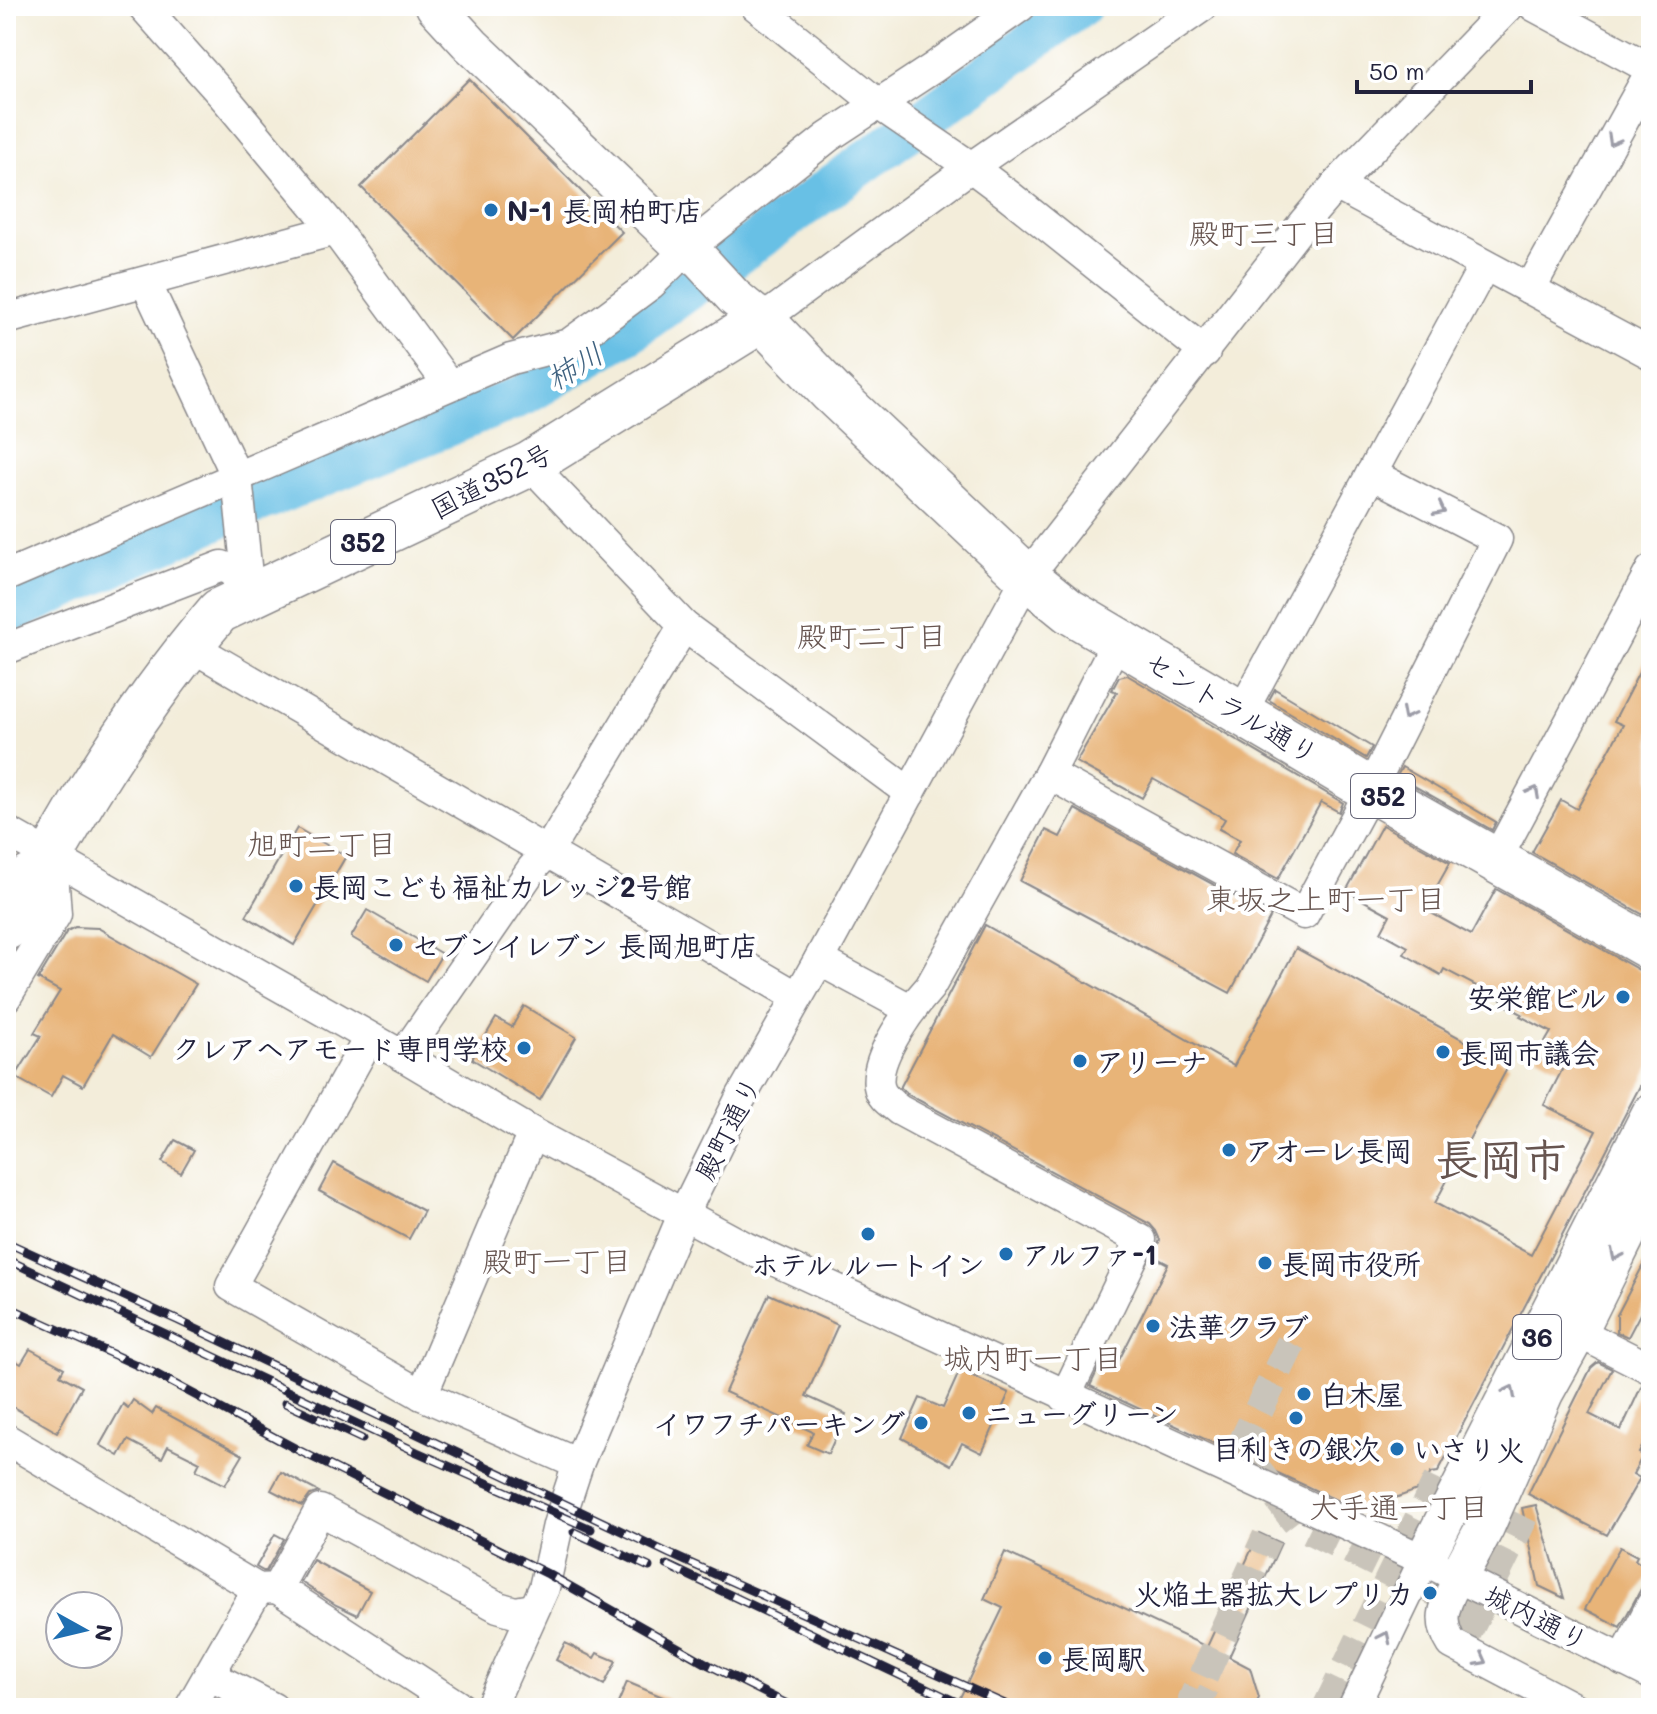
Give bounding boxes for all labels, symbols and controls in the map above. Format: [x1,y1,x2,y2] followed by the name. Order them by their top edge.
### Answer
[1357,44,1531,94] scale bar
[1369,55,1425,86] text: 50 m
[1607,131,1623,145] one-way arrow
[507,192,703,228] place label: N-1 長岡柏町店
[482,201,500,219] marker: N-1 長岡柏町店
[1189,212,1339,252] district label: 殿町三丁目
[538,332,610,398] water label: 柿川
[424,434,558,526] street label: 国道352号
[1432,500,1447,516] one-way arrow
[331,520,395,564] road number: 352
[797,615,947,655] district label: 殿町二丁目
[1139,643,1325,771] street label: セントラル通り
[1402,705,1417,720] one-way arrow
[1351,774,1415,818] road number: 352
[1524,786,1539,801] one-way arrow
[247,823,397,863] district label: 旭町二丁目
[312,868,692,904] place label: 長岡こども福祉カレッジ2号館
[287,877,305,895] marker: 長岡こども福祉カレッジ2号館
[1206,878,1446,918] district label: 東坂之上町一丁目
[412,927,758,963] place label: セブンイレブン 長岡旭町店
[387,936,405,954] marker: セブンイレブン 長岡旭町店
[1468,979,1607,1015] place label: 安栄館ビル
[1614,988,1632,1006] marker: 安栄館ビル
[172,1030,508,1066] place label: クレアヘアモード専門学校
[1459,1034,1599,1070] place label: 長岡市議会
[515,1039,533,1057] marker: クレアヘアモード専門学校
[1096,1043,1208,1079] place label: アリーナ
[1434,1043,1452,1061] marker: 長岡市議会
[1071,1052,1089,1070] marker: アリーナ
[686,1070,768,1186] street label: 殿町通り
[1435,1129,1567,1186] district label: 長岡市
[1245,1132,1412,1168] place label: アオーレ長岡
[1220,1141,1238,1159] marker: アオーレ長岡
[859,1225,877,1243] marker: ホテル ルートイン
[1022,1236,1157,1272] place label: アルファ-1
[482,1240,632,1280] district label: 殿町一丁目
[997,1245,1015,1263] marker: アルファ-1
[1281,1245,1421,1281] place label: 長岡市役所
[751,1246,985,1282] place label: ホテル ルートイン
[1611,1247,1626,1262] one-way arrow
[1256,1254,1274,1272] marker: 長岡市役所
[1169,1308,1309,1344] place label: 法華クラブ
[1513,1315,1561,1359] road number: 36
[1144,1317,1162,1335] marker: 法華クラブ
[943,1337,1123,1377] district label: 城内町一丁目
[1320,1376,1404,1412] place label: 白木屋
[1500,1384,1515,1399] one-way arrow
[1295,1385,1313,1403] marker: 白木屋
[985,1395,1179,1431] place label: ニューグリーン
[960,1404,978,1422] marker: ニューグリーン
[653,1405,905,1441] place label: イワフチパーキング
[1287,1409,1305,1427] marker: 目利きの銀次
[912,1414,930,1432] marker: イワフチパーキング
[1212,1430,1380,1466] place label: 目利きの銀次
[1413,1431,1524,1467] place label: いさり火
[1388,1440,1406,1458] marker: いさり火
[1309,1486,1489,1526] district label: 大手通一丁目
[1134,1575,1414,1611] place label: 火焔土器拡大レプリカ
[1479,1576,1595,1658] street label: 城内通り
[1421,1584,1439,1602] marker: 火焔土器拡大レプリカ
[44,1590,124,1670] north arrow
[89,1623,120,1643] text: N
[1375,1631,1391,1646] one-way arrow
[1061,1640,1145,1676] place label: 長岡駅
[1036,1649,1054,1667] marker: 長岡駅
[1474,1650,1488,1665] one-way arrow

